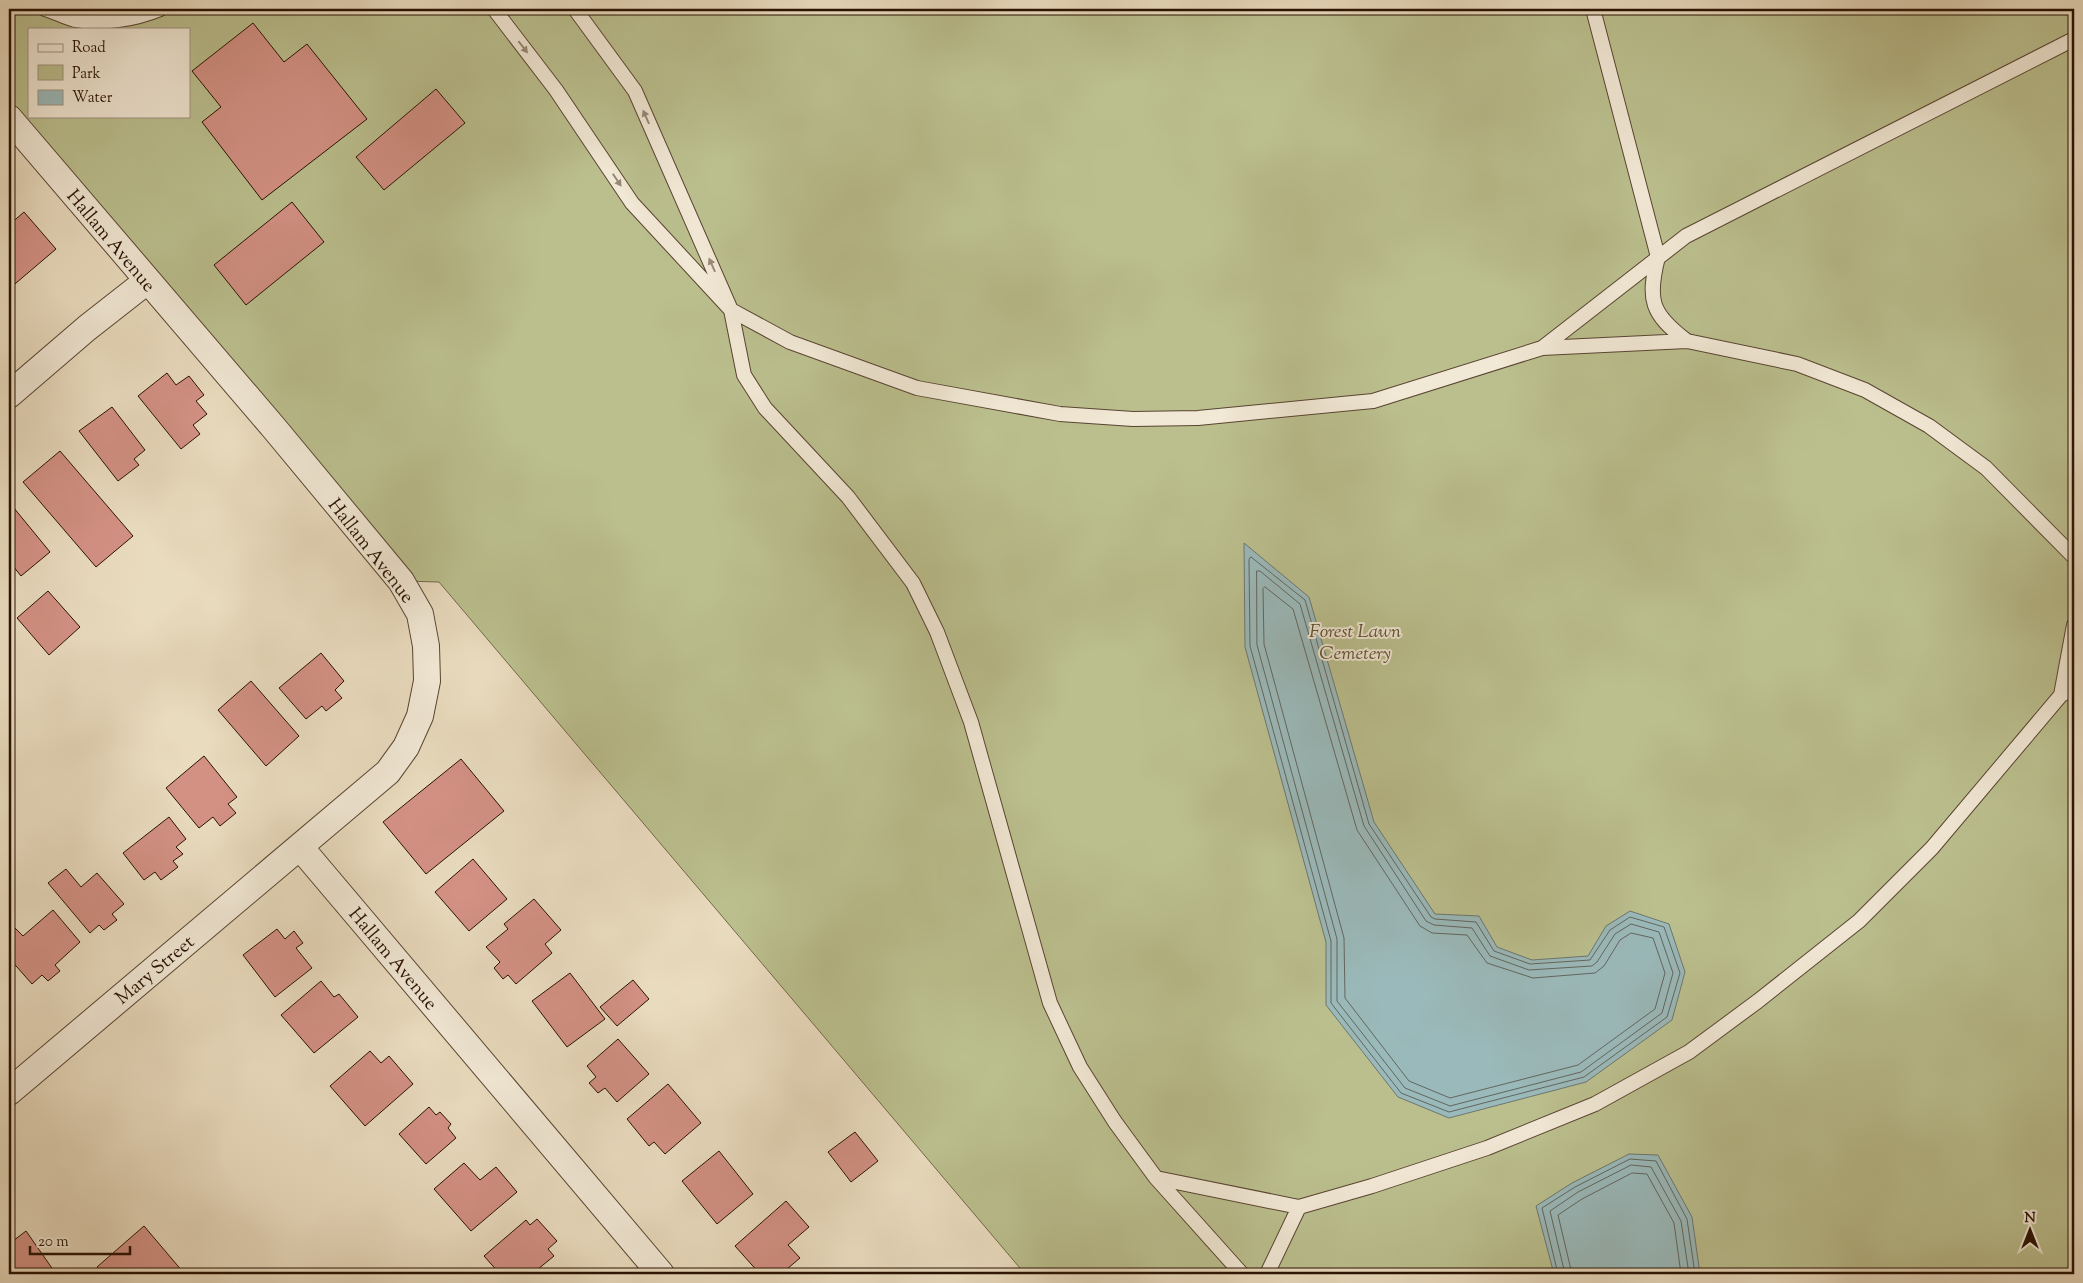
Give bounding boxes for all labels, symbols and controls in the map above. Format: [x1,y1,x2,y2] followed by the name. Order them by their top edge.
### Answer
[28,28,190,118] legend
[72,38,106,59] text: Road
[518,40,529,53] one-way arrow
[72,64,101,85] text: Park
[72,88,113,109] text: Water
[642,110,650,124] one-way arrow
[612,173,622,187] one-way arrow
[59,185,161,299] street label: Hallam Avenue
[707,258,715,272] one-way arrow
[320,493,420,610] street label: Hallam Avenue
[1309,619,1401,668] park label: Forest Lawn Cemetery
[341,903,443,1017] street label: Hallam Avenue
[110,930,201,1012] street label: Mary Street
[2006,1206,2056,1256] north arrow
[2024,1209,2036,1229] text: N
[30,1223,130,1255] scale bar
[38,1232,69,1253] text: 20 m

